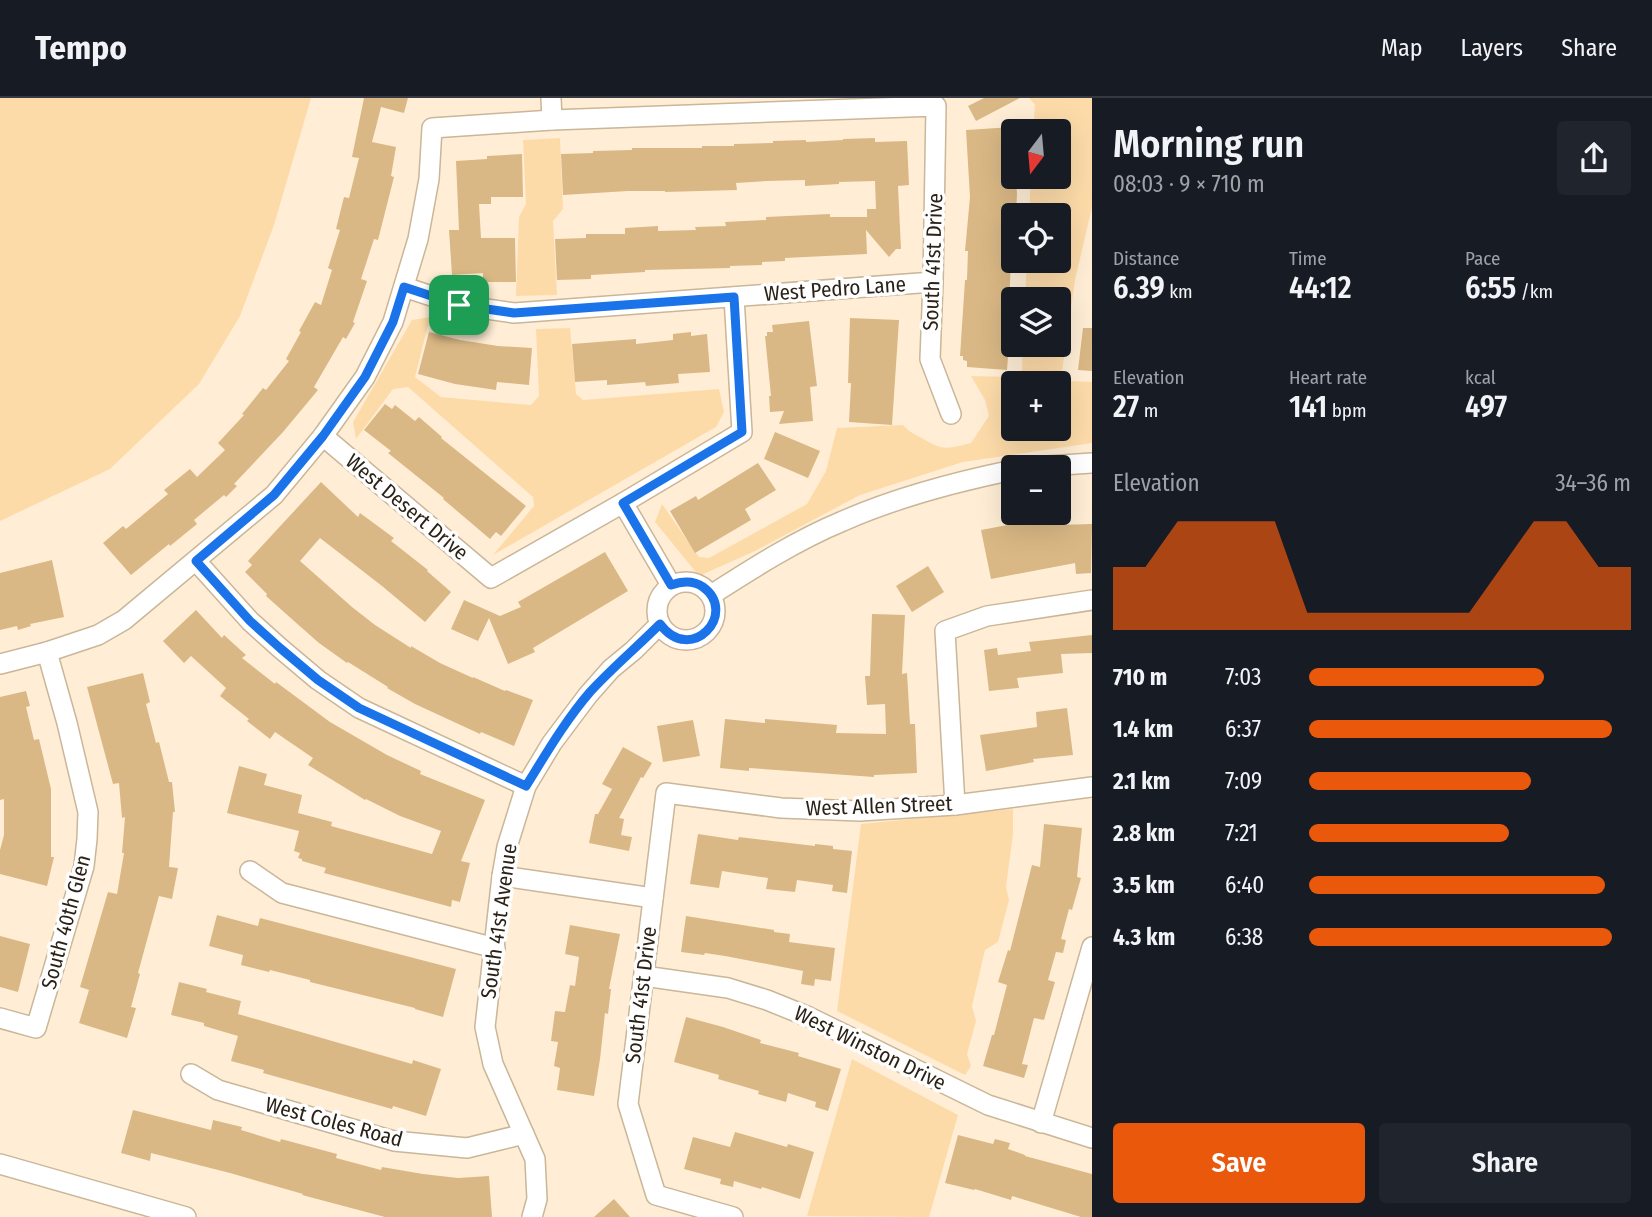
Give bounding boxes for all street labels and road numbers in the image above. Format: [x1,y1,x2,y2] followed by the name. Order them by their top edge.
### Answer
[918,193,948,331] street label: South 41st Drive
[763,271,907,307] street label: West Pedro Lane
[340,448,474,566] street label: West Desert Drive
[805,790,953,822] street label: West Allen Street
[475,842,523,1000] street label: South 41st Avenue
[36,852,96,992] street label: South 40th Glen
[620,925,662,1065] street label: South 41st Drive
[790,1000,950,1096] street label: West Winston Drive
[262,1091,406,1153] street label: West Coles Road

